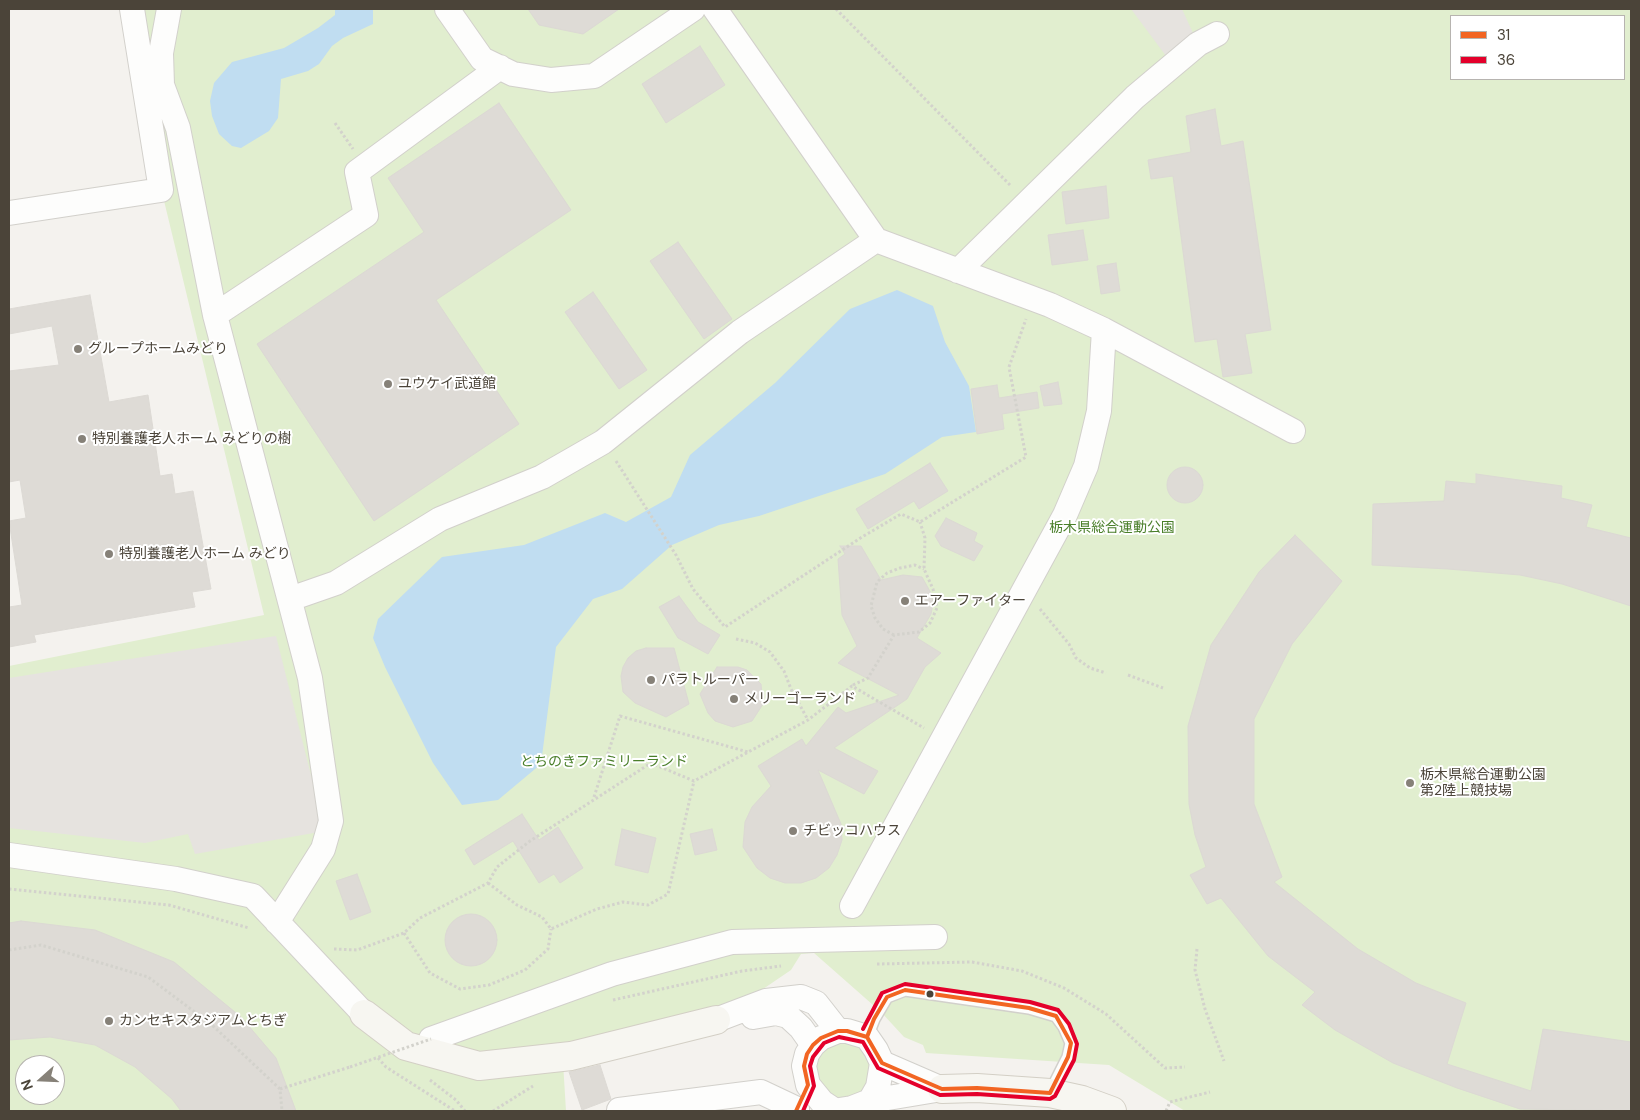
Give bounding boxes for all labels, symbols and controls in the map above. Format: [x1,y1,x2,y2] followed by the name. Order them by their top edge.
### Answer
[1450,15,1625,80] legend
[1497,25,1510,45] text: 31
[1497,50,1515,70] text: 36
[88,341,228,357] place label: グループホームみどり
[72,343,84,355] marker: グループホームみどり
[398,376,496,392] place label: ユウケイ武道館
[382,378,394,390] marker: ユウケイ武道館
[92,431,292,447] place label: 特別養護老人ホーム みどりの樹
[76,433,88,445] marker: 特別養護老人ホーム みどりの樹
[1049,520,1175,536] park label: 栃木県総合運動公園
[119,546,291,562] place label: 特別養護老人ホーム みどり
[103,548,115,560] marker: 特別養護老人ホーム みどり
[915,593,1026,609] place label: エアーファイター
[899,595,911,607] marker: エアーファイター
[661,672,759,688] place label: パラトルーパー
[645,674,657,686] marker: パラトルーパー
[744,691,856,707] place label: メリーゴーランド
[728,693,740,705] marker: メリーゴーランド
[520,754,688,770] park label: とちのきファミリーランド
[1420,767,1546,800] place label: 栃木県総合運動公園 第2陸上競技場
[1404,777,1416,789] marker: 栃木県総合運動公園 第2陸上競技場
[803,823,901,839] place label: チビッコハウス
[787,825,799,837] marker: チビッコハウス
[925,989,935,999] unlabelled marker
[119,1013,287,1029] place label: カンセキスタジアムとちぎ
[103,1015,115,1027] marker: カンセキスタジアムとちぎ
[15,1055,65,1105] north arrow
[17,1077,37,1093] text: N

